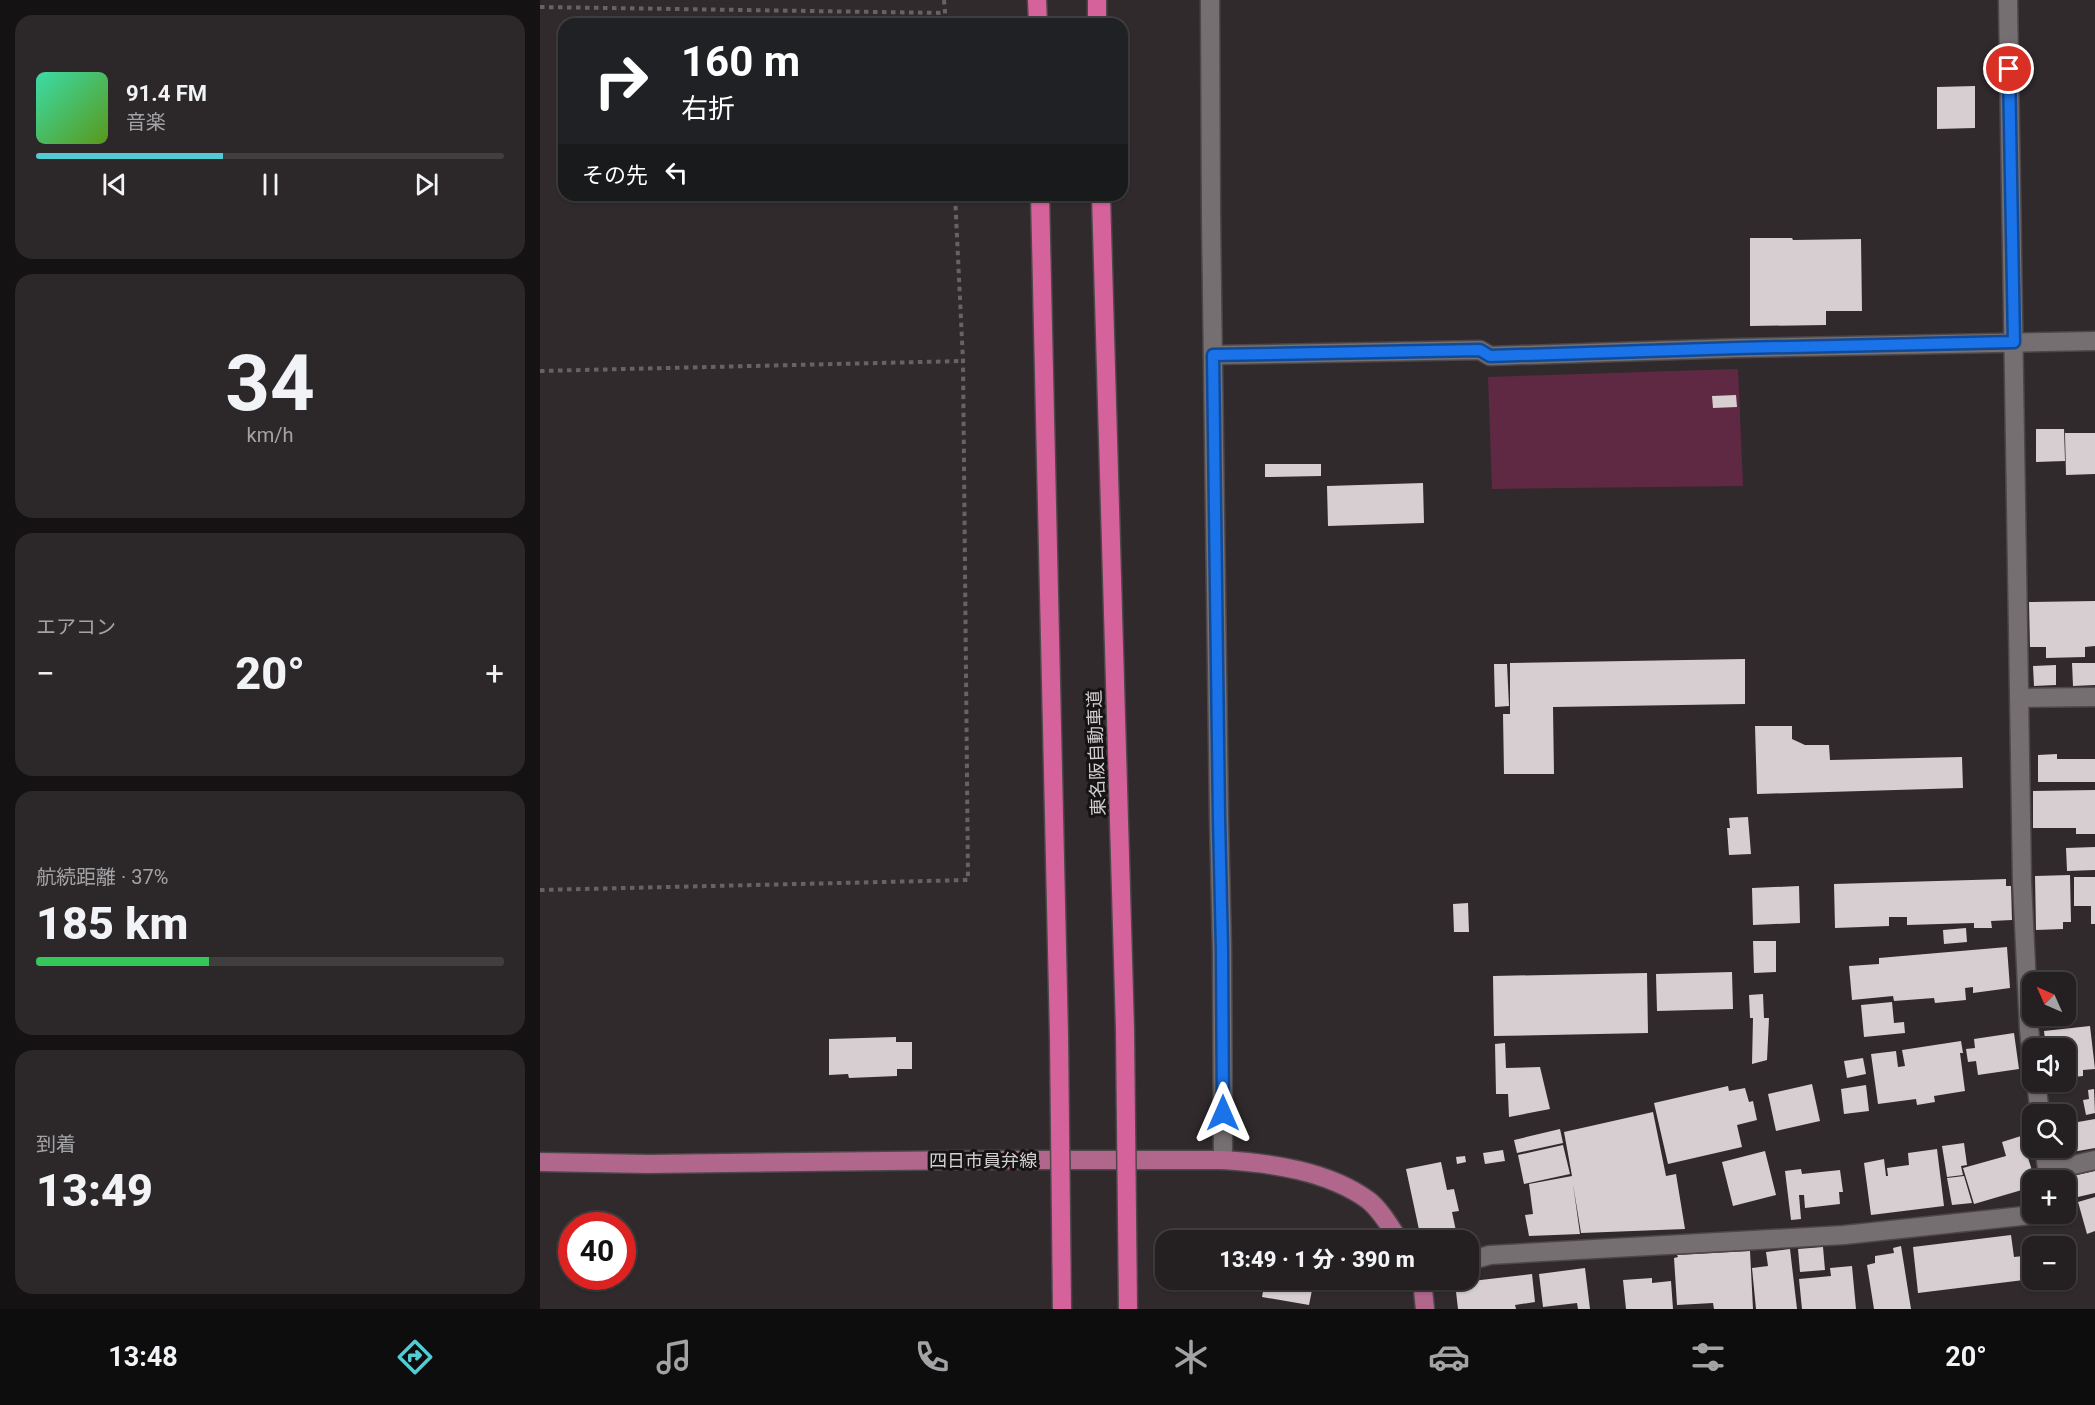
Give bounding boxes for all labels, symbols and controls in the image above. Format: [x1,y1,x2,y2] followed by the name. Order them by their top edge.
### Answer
[681,37,800,86] text: 160 m
[582,42,660,120] icon: right
[1983,43,2034,94] pin
[1992,52,2025,85] icon: arrive
[126,81,207,106] text: 91.4 FM
[681,93,735,125] text: 右折
[126,110,166,134] text: 音楽
[660,156,693,189] icon: left
[582,163,648,188] text: その先
[98,168,131,201] icon: previous
[254,168,287,201] icon: pause
[410,168,443,201] icon: next
[225,338,315,429] text: 34
[247,423,293,447] text: km/h
[36,615,116,639] text: エアコン
[235,647,305,700] text: 20°
[36,654,55,693] text: −
[485,654,504,693] text: +
[1083,690,1109,816] street label: 東名阪自動車道
[36,865,168,889] text: 航続距離 · 37%
[36,897,188,950] text: 185 km
[2022,972,2076,1026] north arrow
[2022,972,2076,1290] map controls
[2022,1038,2076,1092] button: sound
[1191,1081,1255,1145] position arrow
[2022,1104,2076,1158] button: search
[36,1132,76,1156] text: 到着
[929,1150,1037,1171] street label: 四日市員弁線
[36,1164,153,1217] text: 13:49
[2022,1170,2076,1224] button: +
[558,1212,636,1290] speed limit sign: 40
[2022,1236,2076,1290] button: −
[1219,1247,1415,1272] text: 13:49 · 1 分 · 390 m
[394,1336,436,1378] icon: directions
[653,1336,695,1378] icon: music
[911,1336,953,1378] icon: phone
[1170,1336,1212,1378] icon: climate
[1428,1336,1470,1378] icon: car
[1687,1336,1729,1378] icon: filters
[108,1341,178,1373] text: 13:48
[1945,1341,1987,1373] text: 20°

